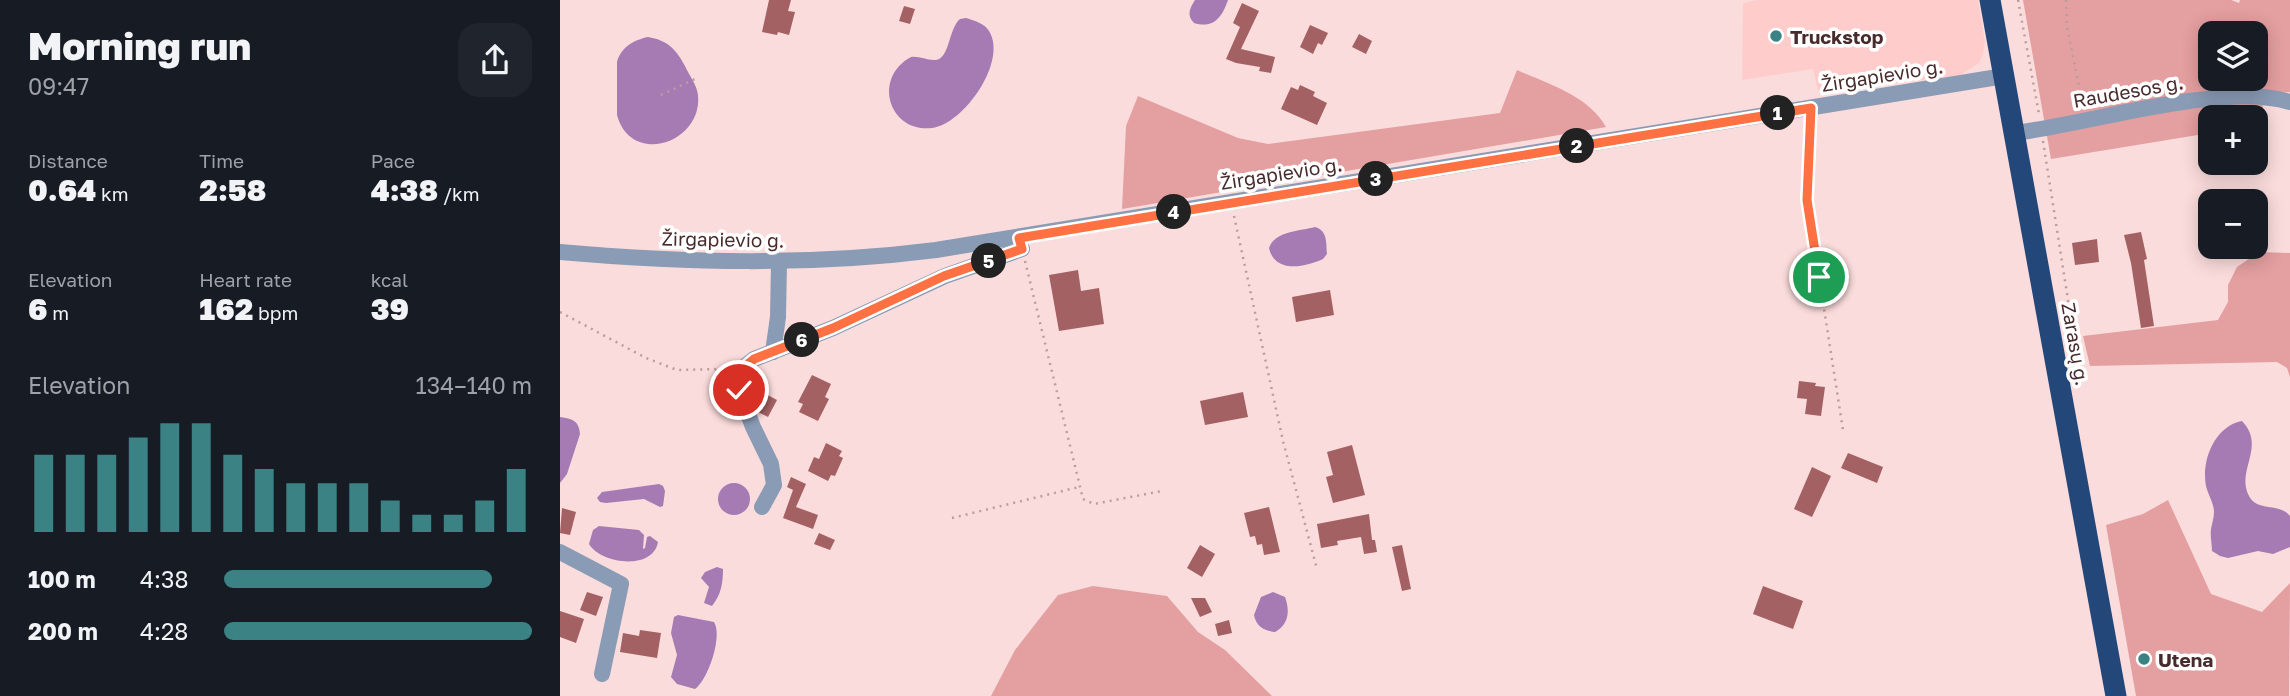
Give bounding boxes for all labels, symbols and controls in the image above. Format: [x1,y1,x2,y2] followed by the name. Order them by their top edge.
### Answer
[2198,21,2268,259] map controls
[2198,21,2268,91] button: layers
[28,23,251,68] text: Morning run
[458,23,532,97] button: share
[1790,25,1884,48] place label: Truckstop
[1768,28,1784,44] marker: Truckstop
[1820,54,1944,96] street label: Žirgapievio g.
[2071,70,2185,112] street label: Raudesos g.
[28,72,89,100] text: 09:47
[1760,96,1796,130] pin: 1
[1773,101,1782,124] text: 1
[2198,105,2268,175] button: +
[1560,128,1594,164] pin: 2
[1571,134,1582,157] text: 2
[28,149,108,172] text: Distance
[199,149,244,172] text: Time
[371,149,415,172] text: Pace
[1219,152,1343,194] street label: Žirgapievio g.
[1358,162,1394,196] pin: 3
[1370,167,1381,190] text: 3
[28,172,96,208] text: 0.64
[199,172,266,208] text: 2:58
[371,172,438,208] text: 4:38
[96,182,129,205] text: km
[438,182,480,205] text: /km
[2198,189,2268,259] button: −
[1156,194,1192,230] pin: 4
[1168,200,1179,223] text: 4
[661,226,785,252] street label: Žirgapievio g.
[972,244,1006,278] pin: 5
[1789,247,1849,307] pin
[983,249,994,272] text: 5
[1800,258,1838,296] icon: arrive
[28,268,113,291] text: Elevation
[199,268,292,291] text: Heart rate
[371,268,408,291] text: kcal
[28,291,48,327] text: 6
[199,291,253,327] text: 162
[371,291,409,327] text: 39
[48,301,69,324] text: m
[253,301,298,324] text: bpm
[2057,301,2095,387] street label: Zarasų g.
[784,322,820,358] pin: 6
[795,328,808,351] text: 6
[709,360,769,420] pin
[28,371,130,399] text: Elevation
[416,371,532,399] text: 134–140 m
[720,371,758,409] icon: check
[28,565,96,593] text: 100 m
[140,565,188,593] text: 4:38
[28,617,98,645] text: 200 m
[140,617,188,645] text: 4:28
[2158,648,2213,671] place label: Utena
[2136,651,2152,667] marker: Utena

